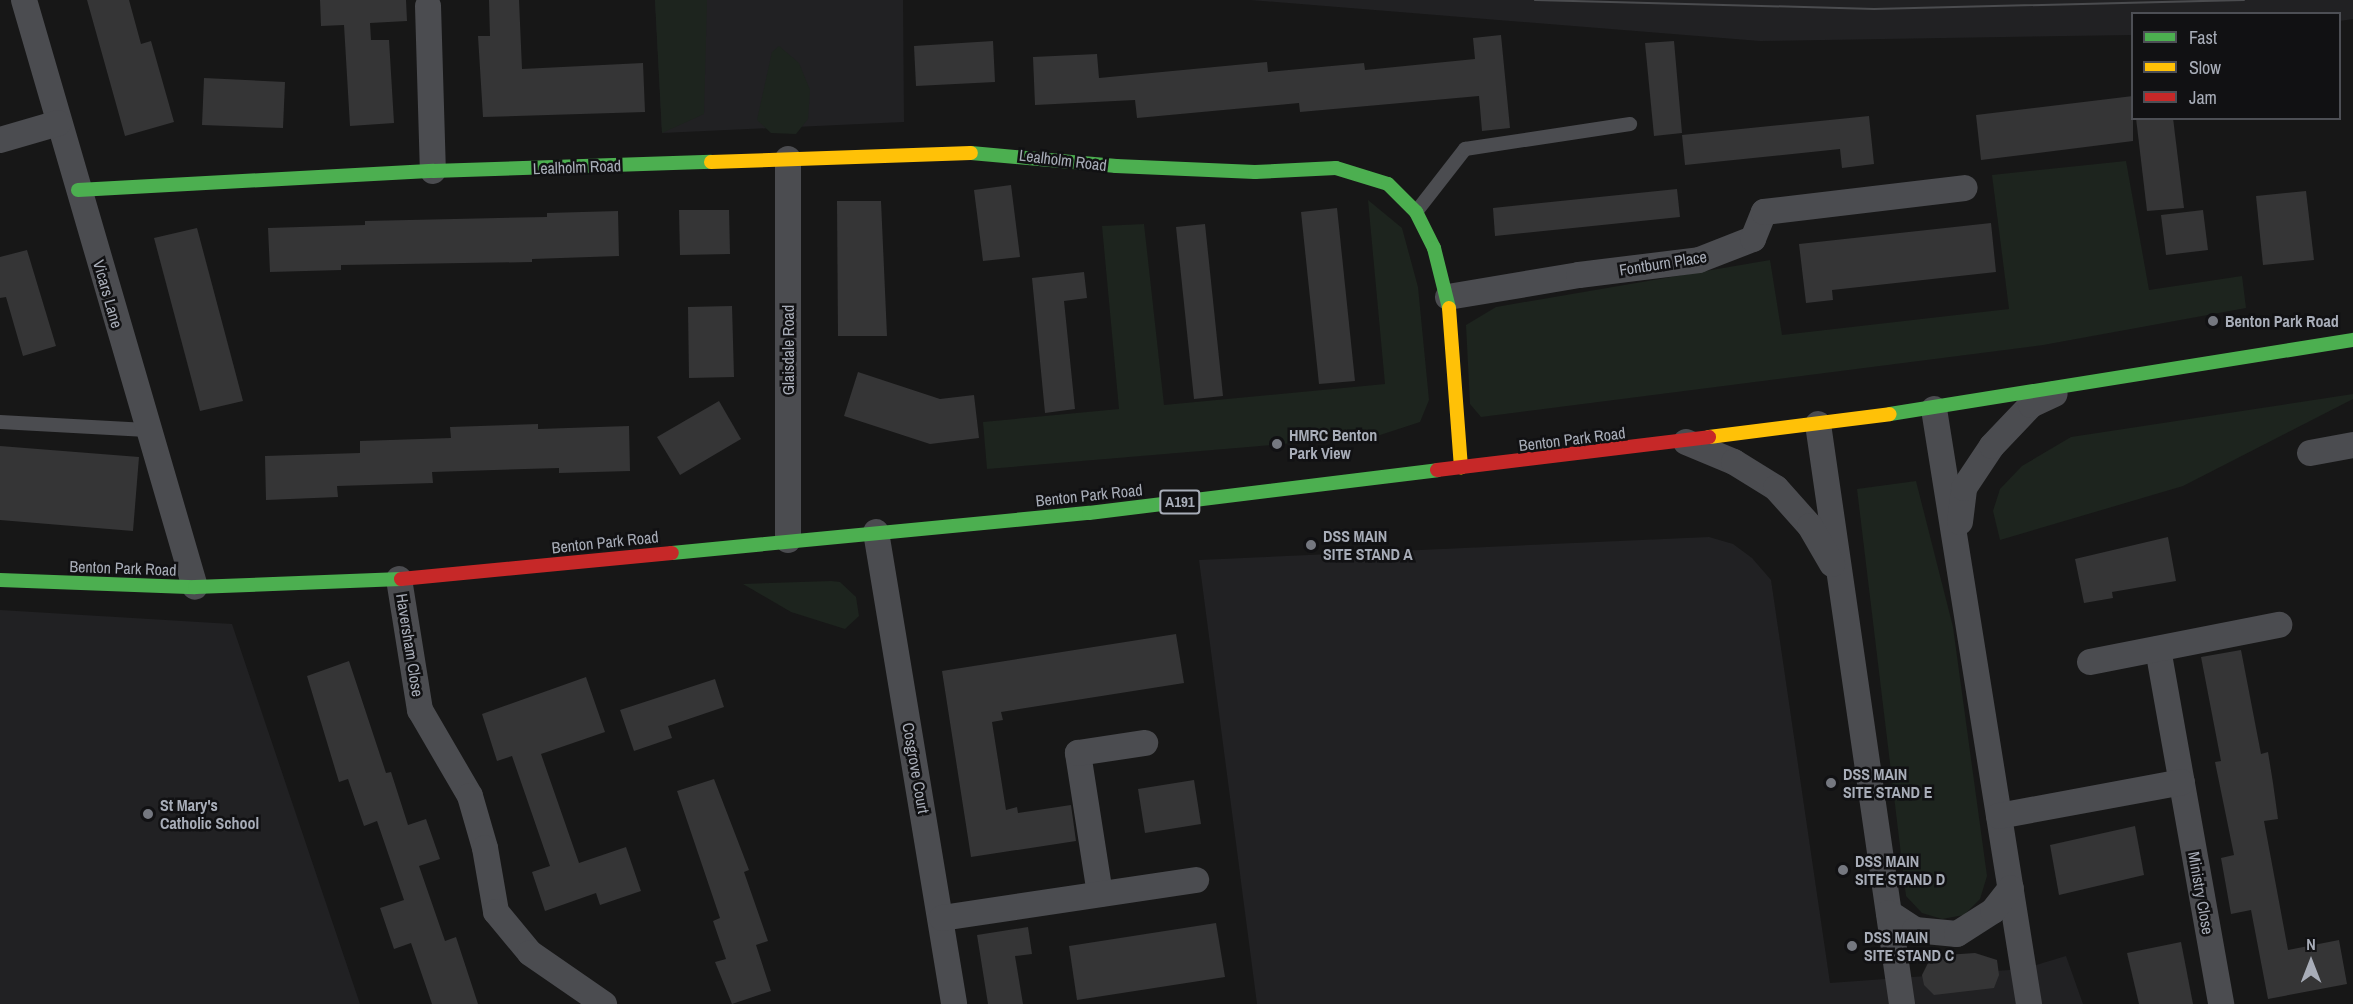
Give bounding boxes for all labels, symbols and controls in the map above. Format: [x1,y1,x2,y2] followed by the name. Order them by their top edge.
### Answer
[2131,12,2341,120] legend
[2189,25,2217,50] text: Fast
[2189,55,2221,80] text: Slow
[2189,85,2217,110] text: Jam
[1018,145,1108,175] street label: Lealholm Road
[533,156,621,178] street label: Lealholm Road
[1618,247,1708,279] street label: Fontburn Place
[89,258,127,330] street label: Vicars Lane
[778,305,798,395] street label: Glaisdale Road
[2225,311,2339,331] place label: Benton Park Road
[2206,314,2220,328] marker: Benton Park Road
[1518,423,1626,455] street label: Benton Park Road
[1289,425,1377,463] place label: HMRC Benton Park View
[1270,437,1284,451] marker: HMRC Benton Park View
[1035,480,1143,510] street label: Benton Park Road
[1159,490,1201,514] road number: A191
[1323,526,1413,564] place label: DSS MAIN SITE STAND A
[551,527,659,557] street label: Benton Park Road
[1304,538,1318,552] marker: DSS MAIN SITE STAND A
[69,557,177,579] street label: Benton Park Road
[392,592,428,698] street label: Haversham Close
[899,721,933,815] street label: Cosgrove Court
[1843,764,1932,802] place label: DSS MAIN SITE STAND E
[1824,776,1838,790] marker: DSS MAIN SITE STAND E
[160,795,259,833] place label: St Mary's Catholic School
[141,807,155,821] marker: St Mary's Catholic School
[2184,850,2218,936] street label: Ministry Close
[1855,851,1945,889] place label: DSS MAIN SITE STAND D
[1836,863,1850,877] marker: DSS MAIN SITE STAND D
[1864,927,1954,965] place label: DSS MAIN SITE STAND C
[2281,932,2341,992] north arrow
[2306,933,2316,955] text: N
[1845,939,1859,953] marker: DSS MAIN SITE STAND C

